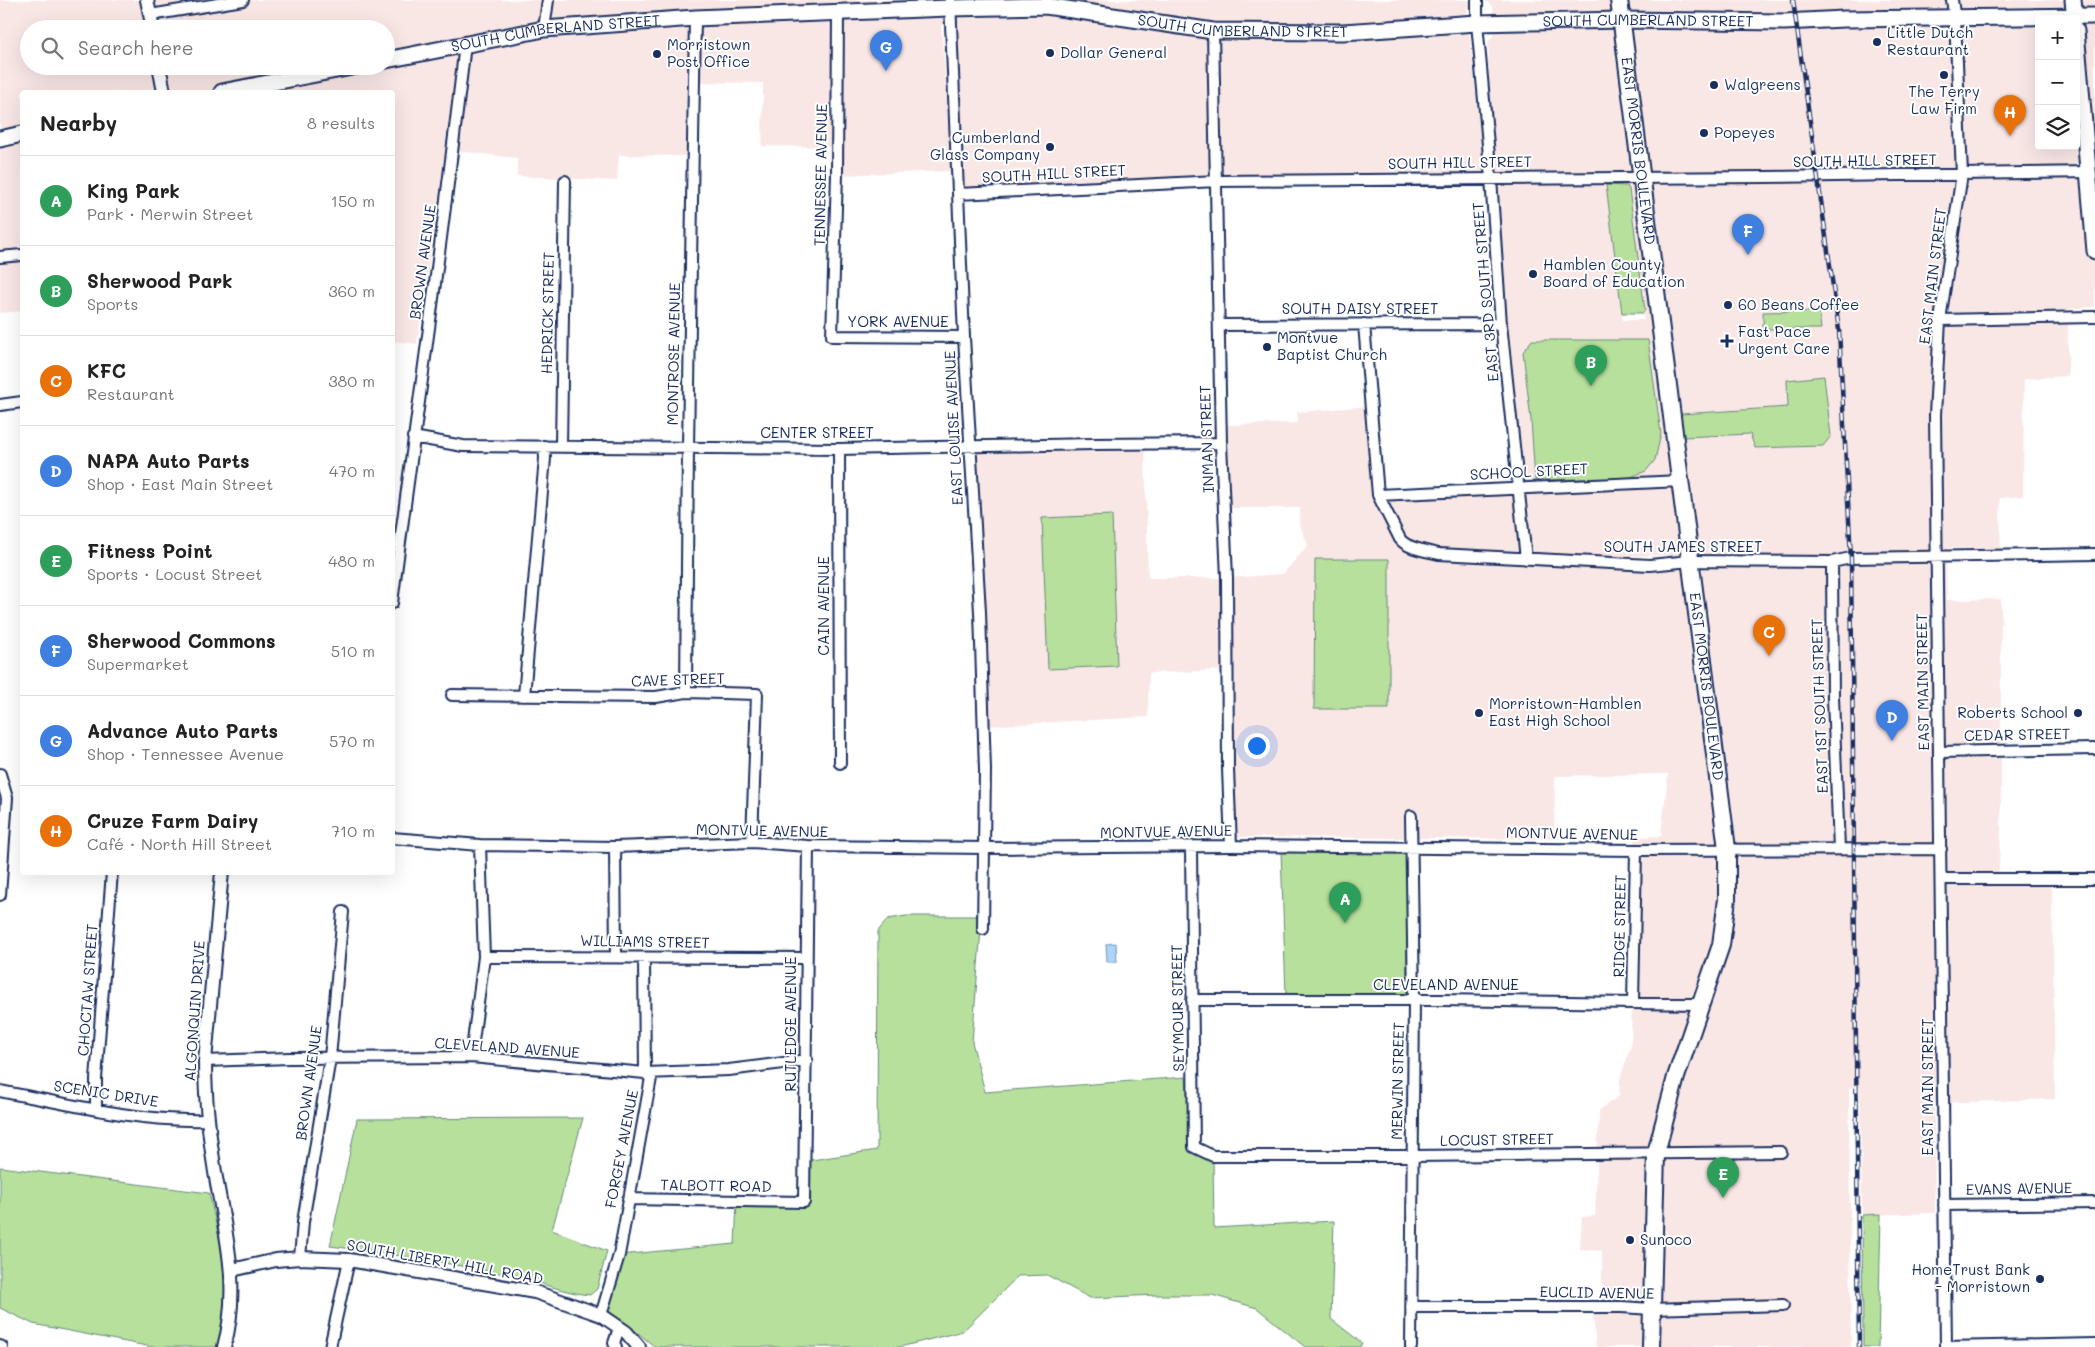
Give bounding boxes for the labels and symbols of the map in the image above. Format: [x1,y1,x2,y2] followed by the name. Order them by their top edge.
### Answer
[1137,9,1349,41] street label: SOUTH CUMBERLAND STREET
[1542,9,1754,31] street label: SOUTH CUMBERLAND STREET
[449,10,661,56] street label: SOUTH CUMBERLAND STREET
[1887,22,1973,59] place label: Little Dutch Restaurant
[870,30,902,71] pin: G
[667,34,750,71] place label: Morristown Post Office
[1871,36,1883,48] marker: Little Dutch Restaurant
[1060,42,1167,62] place label: Dollar General
[1044,47,1056,59] marker: Dollar General
[651,48,663,60] marker: Morristown Post Office
[1617,56,1661,246] street label: EAST MORRIS BOULEVARD
[1938,69,1950,81] marker: The Terry Law Firm
[1724,74,1801,94] place label: Walgreens
[1708,79,1720,91] marker: Walgreens
[1908,81,1980,118] place label: The Terry Law Firm
[1994,95,2026,136] pin: H
[809,103,831,246] street label: TENNESSEE AVENUE
[1714,122,1775,142] place label: Popeyes
[930,127,1040,164] place label: Cumberland Glass Company
[1698,127,1710,139] marker: Popeyes
[1044,141,1056,153] marker: Cumberland Glass Company
[1793,149,1937,171] street label: SOUTH HILL STREET
[1388,151,1532,173] street label: SOUTH HILL STREET
[982,159,1126,187] street label: SOUTH HILL STREET
[1467,201,1503,383] street label: EAST 3RD SOUTH STREET
[404,203,440,321] street label: BROWN AVENUE
[1914,207,1950,345] street label: EAST MAIN STREET
[1732,214,1764,255] pin: F
[536,252,558,374] street label: HEDRICK STREET
[1543,254,1685,291] place label: Hamblen County Board of Education
[1527,268,1539,280] marker: Hamblen County Board of Education
[662,282,684,425] street label: MONTROSE AVENUE
[1738,294,1859,314] place label: 60 Beans Coffee
[1282,298,1438,318] street label: SOUTH DAISY STREET
[1722,299,1734,311] marker: 60 Beans Coffee
[847,311,949,331] street label: YORK AVENUE
[1738,321,1830,358] place label: Fast Pace Urgent Care
[1277,327,1387,364] place label: Montvue Baptist Church
[1720,334,1734,348] marker: Fast Pace Urgent Care
[1261,341,1273,353] marker: Montvue Baptist Church
[1575,345,1607,386] pin: B
[939,350,967,506] street label: EAST LOUISE AVENUE
[1194,385,1218,493] street label: INMAN STREET
[760,422,874,442] street label: CENTER STREET
[1469,458,1589,484] street label: SCHOOL STREET
[1604,536,1762,556] street label: SOUTH JAMES STREET
[813,556,833,656] street label: CAIN AVENUE
[1685,591,1729,781] street label: EAST MORRIS BOULEVARD
[1911,613,1933,751] street label: EAST MAIN STREET
[1753,615,1785,656] pin: C
[1806,618,1832,794] street label: EAST 1ST SOUTH STREET
[631,667,725,691] street label: CAVE STREET
[1489,693,1641,730] place label: Morristown-Hamblen East High School
[1876,700,1908,741] pin: D
[1957,702,2068,722] place label: Roberts School
[1473,707,1485,719] marker: Morristown-Hamblen East High School
[2072,707,2084,719] marker: Roberts School
[1964,723,2070,745] street label: CEDAR STREET
[1244,733,1270,759] your location
[696,819,829,841] street label: MONTVUE AVENUE
[1100,820,1233,842] street label: MONTVUE AVENUE
[1506,822,1639,844] street label: MONTVUE AVENUE
[1608,874,1630,978] street label: RIDGE STREET
[1329,882,1361,923] pin: A
[72,923,102,1057] street label: CHOCTAW STREET
[580,930,710,952] street label: WILLIAMS STREET
[179,939,209,1082] street label: ALGONQUIN DRIVE
[1166,944,1188,1072] street label: SEYMOUR STREET
[780,956,800,1092] street label: RUTLEDGE AVENUE
[1373,974,1519,994] street label: CLEVELAND AVENUE
[1917,1018,1937,1156] street label: EAST MAIN STREET
[1386,1022,1408,1140] street label: MERWIN STREET
[290,1024,326,1142] street label: BROWN AVENUE
[434,1032,581,1062] street label: CLEVELAND AVENUE
[52,1075,160,1111] street label: SCENIC DRIVE
[600,1087,642,1210] street label: FORGEY AVENUE
[1440,1128,1554,1150] street label: LOCUST STREET
[1707,1157,1739,1198] pin: E
[660,1174,772,1196] street label: TALBOTT ROAD
[1965,1177,2073,1199] street label: EVANS AVENUE
[1640,1229,1692,1249] place label: Sunoco
[345,1234,545,1288] street label: SOUTH LIBERTY HILL ROAD
[1624,1234,1636,1246] marker: Sunoco
[1911,1259,2030,1296] place label: HomeTrust Bank - Morristown
[2034,1273,2046,1285] marker: HomeTrust Bank - Morristown
[1539,1281,1655,1303] street label: EUCLID AVENUE

